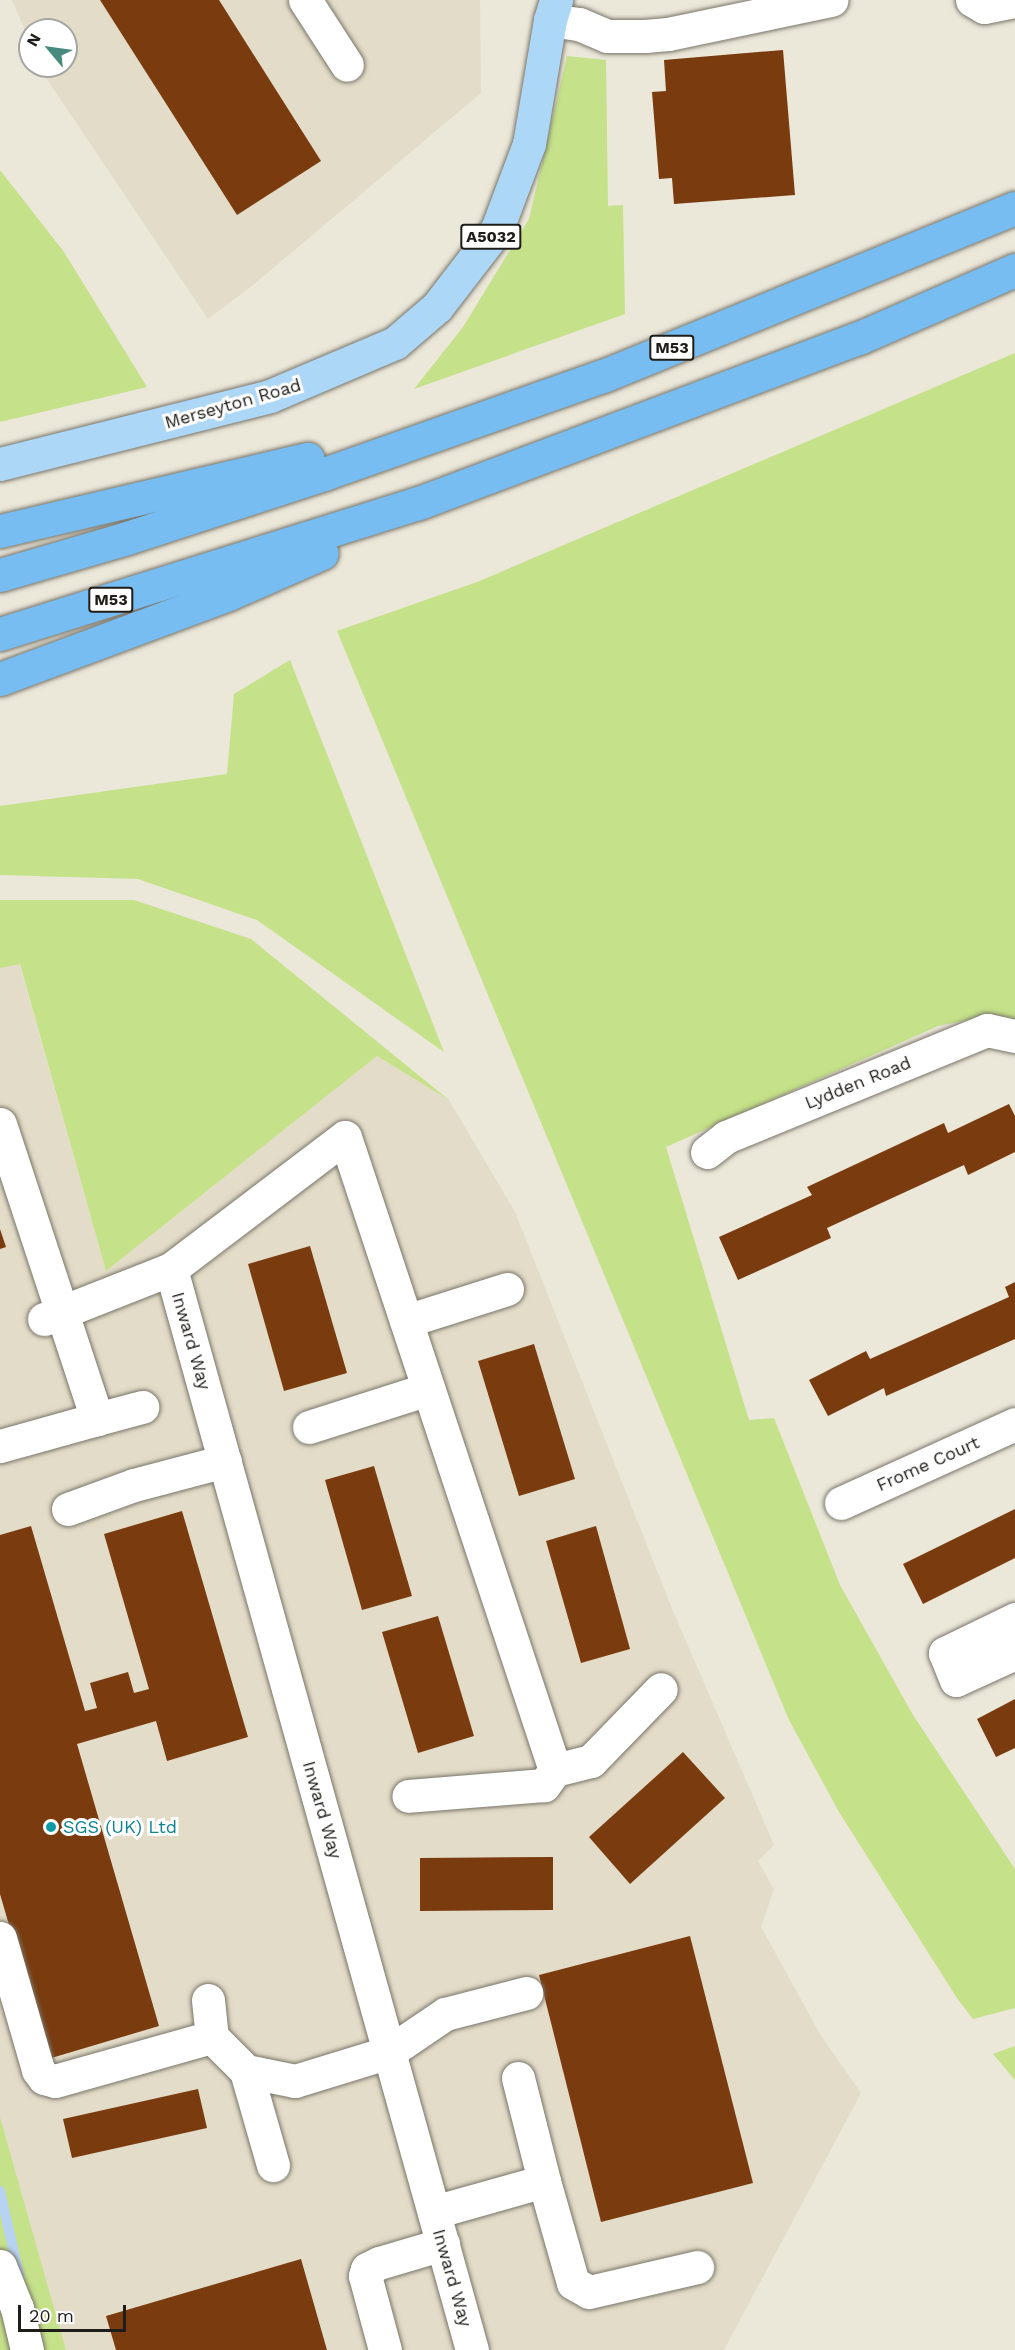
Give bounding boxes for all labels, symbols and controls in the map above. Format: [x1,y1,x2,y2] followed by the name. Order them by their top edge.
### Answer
[18,18,78,78] north arrow
[22,30,45,50] text: N
[460,224,522,250] road number: A5032
[648,335,696,361] road number: M53
[162,374,304,434] street label: Merseyton Road
[87,587,135,613] road number: M53
[802,1052,914,1114] street label: Lydden Road
[167,1289,215,1393] street label: Inward Way
[873,1432,983,1496] street label: Frome Court
[298,1758,346,1862] street label: Inward Way
[63,1816,177,1838] place label: SGS (UK) Ltd
[44,1820,58,1834] marker: SGS (UK) Ltd
[428,2226,476,2330] street label: Inward Way
[21,2293,129,2331] scale bar
[29,2305,74,2326] text: 20 m

